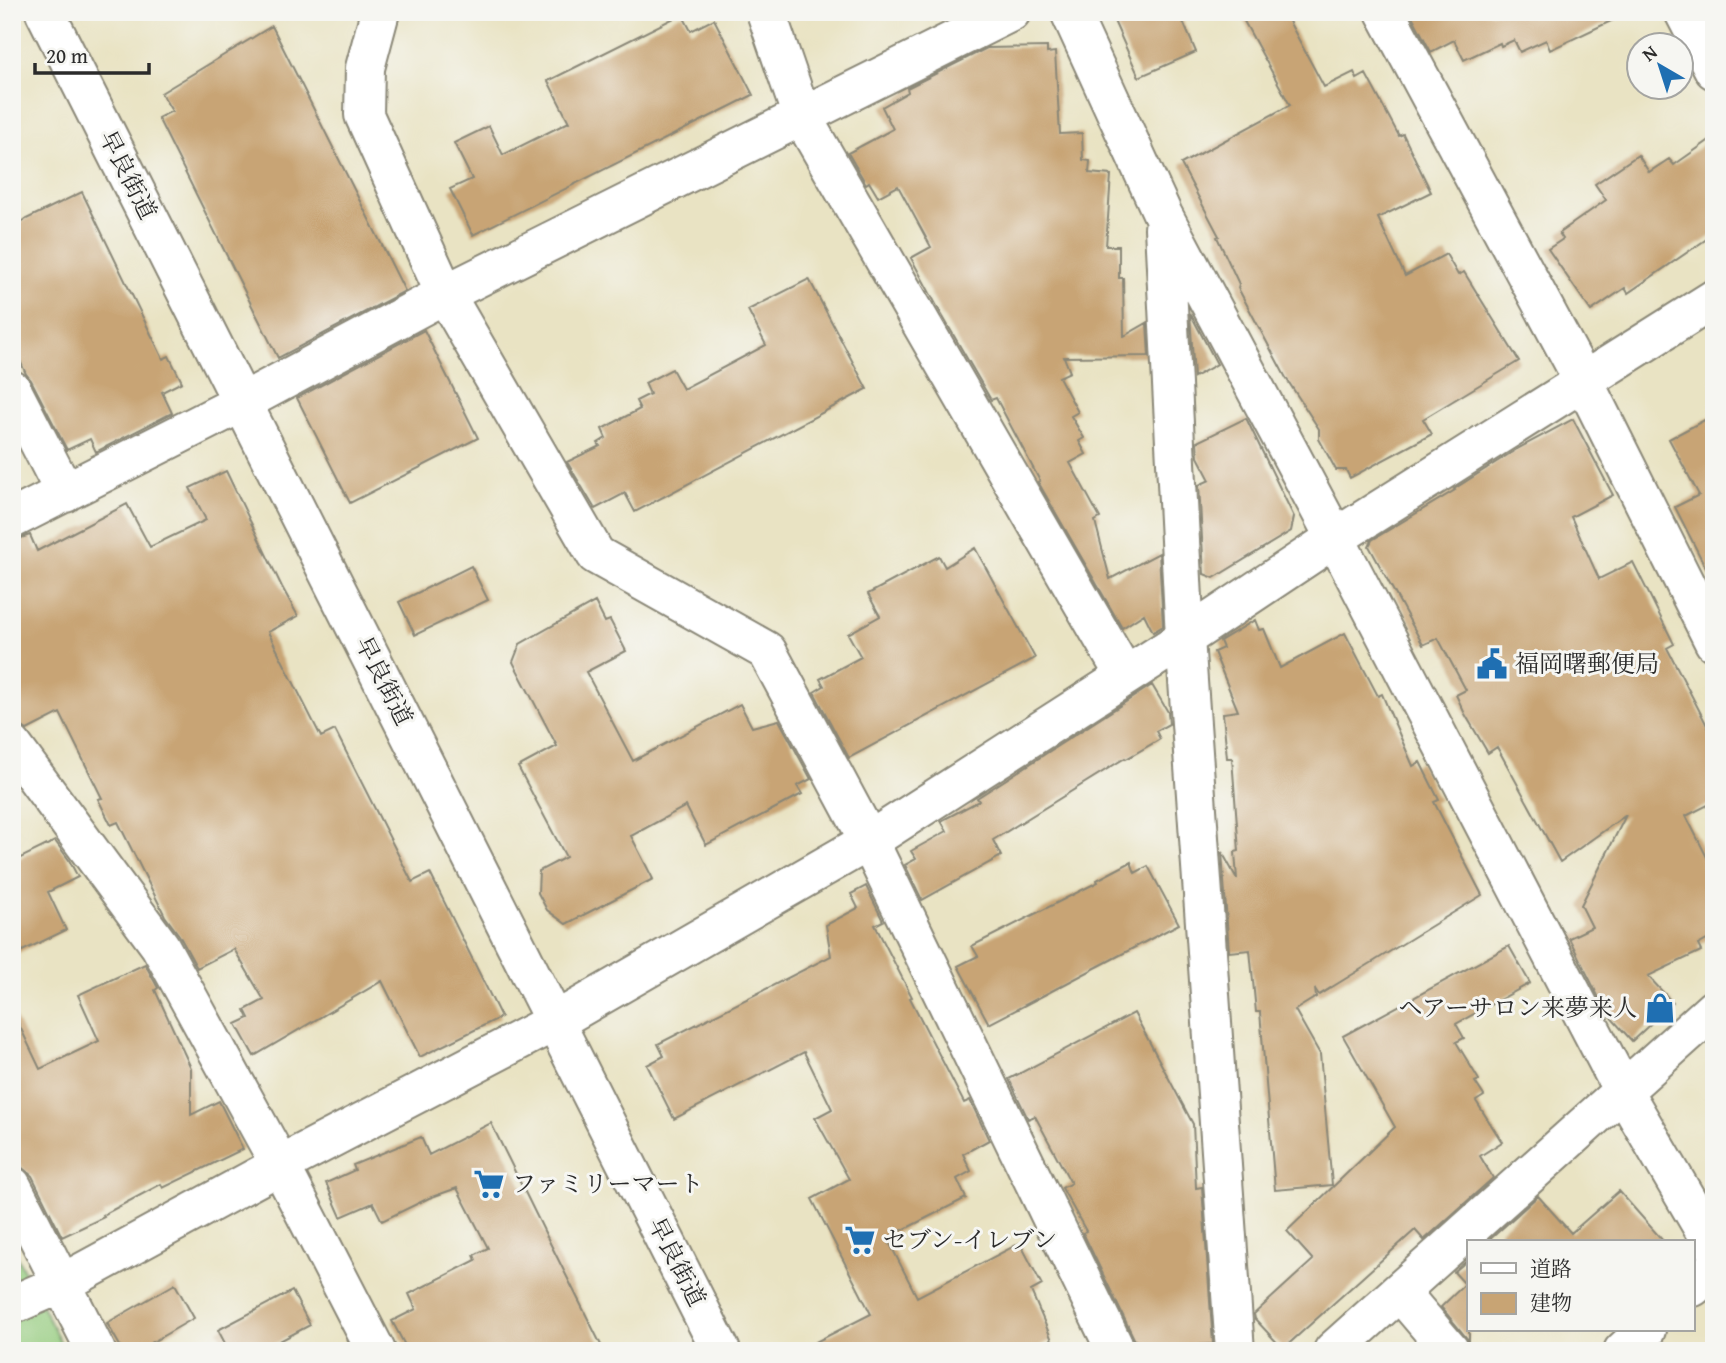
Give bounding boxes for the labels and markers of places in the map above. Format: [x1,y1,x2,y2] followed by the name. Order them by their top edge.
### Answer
[1515,646,1659,681] place label: 福岡曙郵便局
[1475,647,1509,681] public building icon: 福岡曙郵便局
[1398,990,1637,1025] place label: ヘアーサロン来夢来人
[1643,991,1677,1025] shop icon: ヘアーサロン来夢来人
[512,1166,704,1201] place label: ファミリーマート
[472,1167,506,1201] supermarket icon: ファミリーマート
[883,1222,1057,1257] place label: セブン-イレブン
[843,1223,877,1257] supermarket icon: セブン-イレブン

